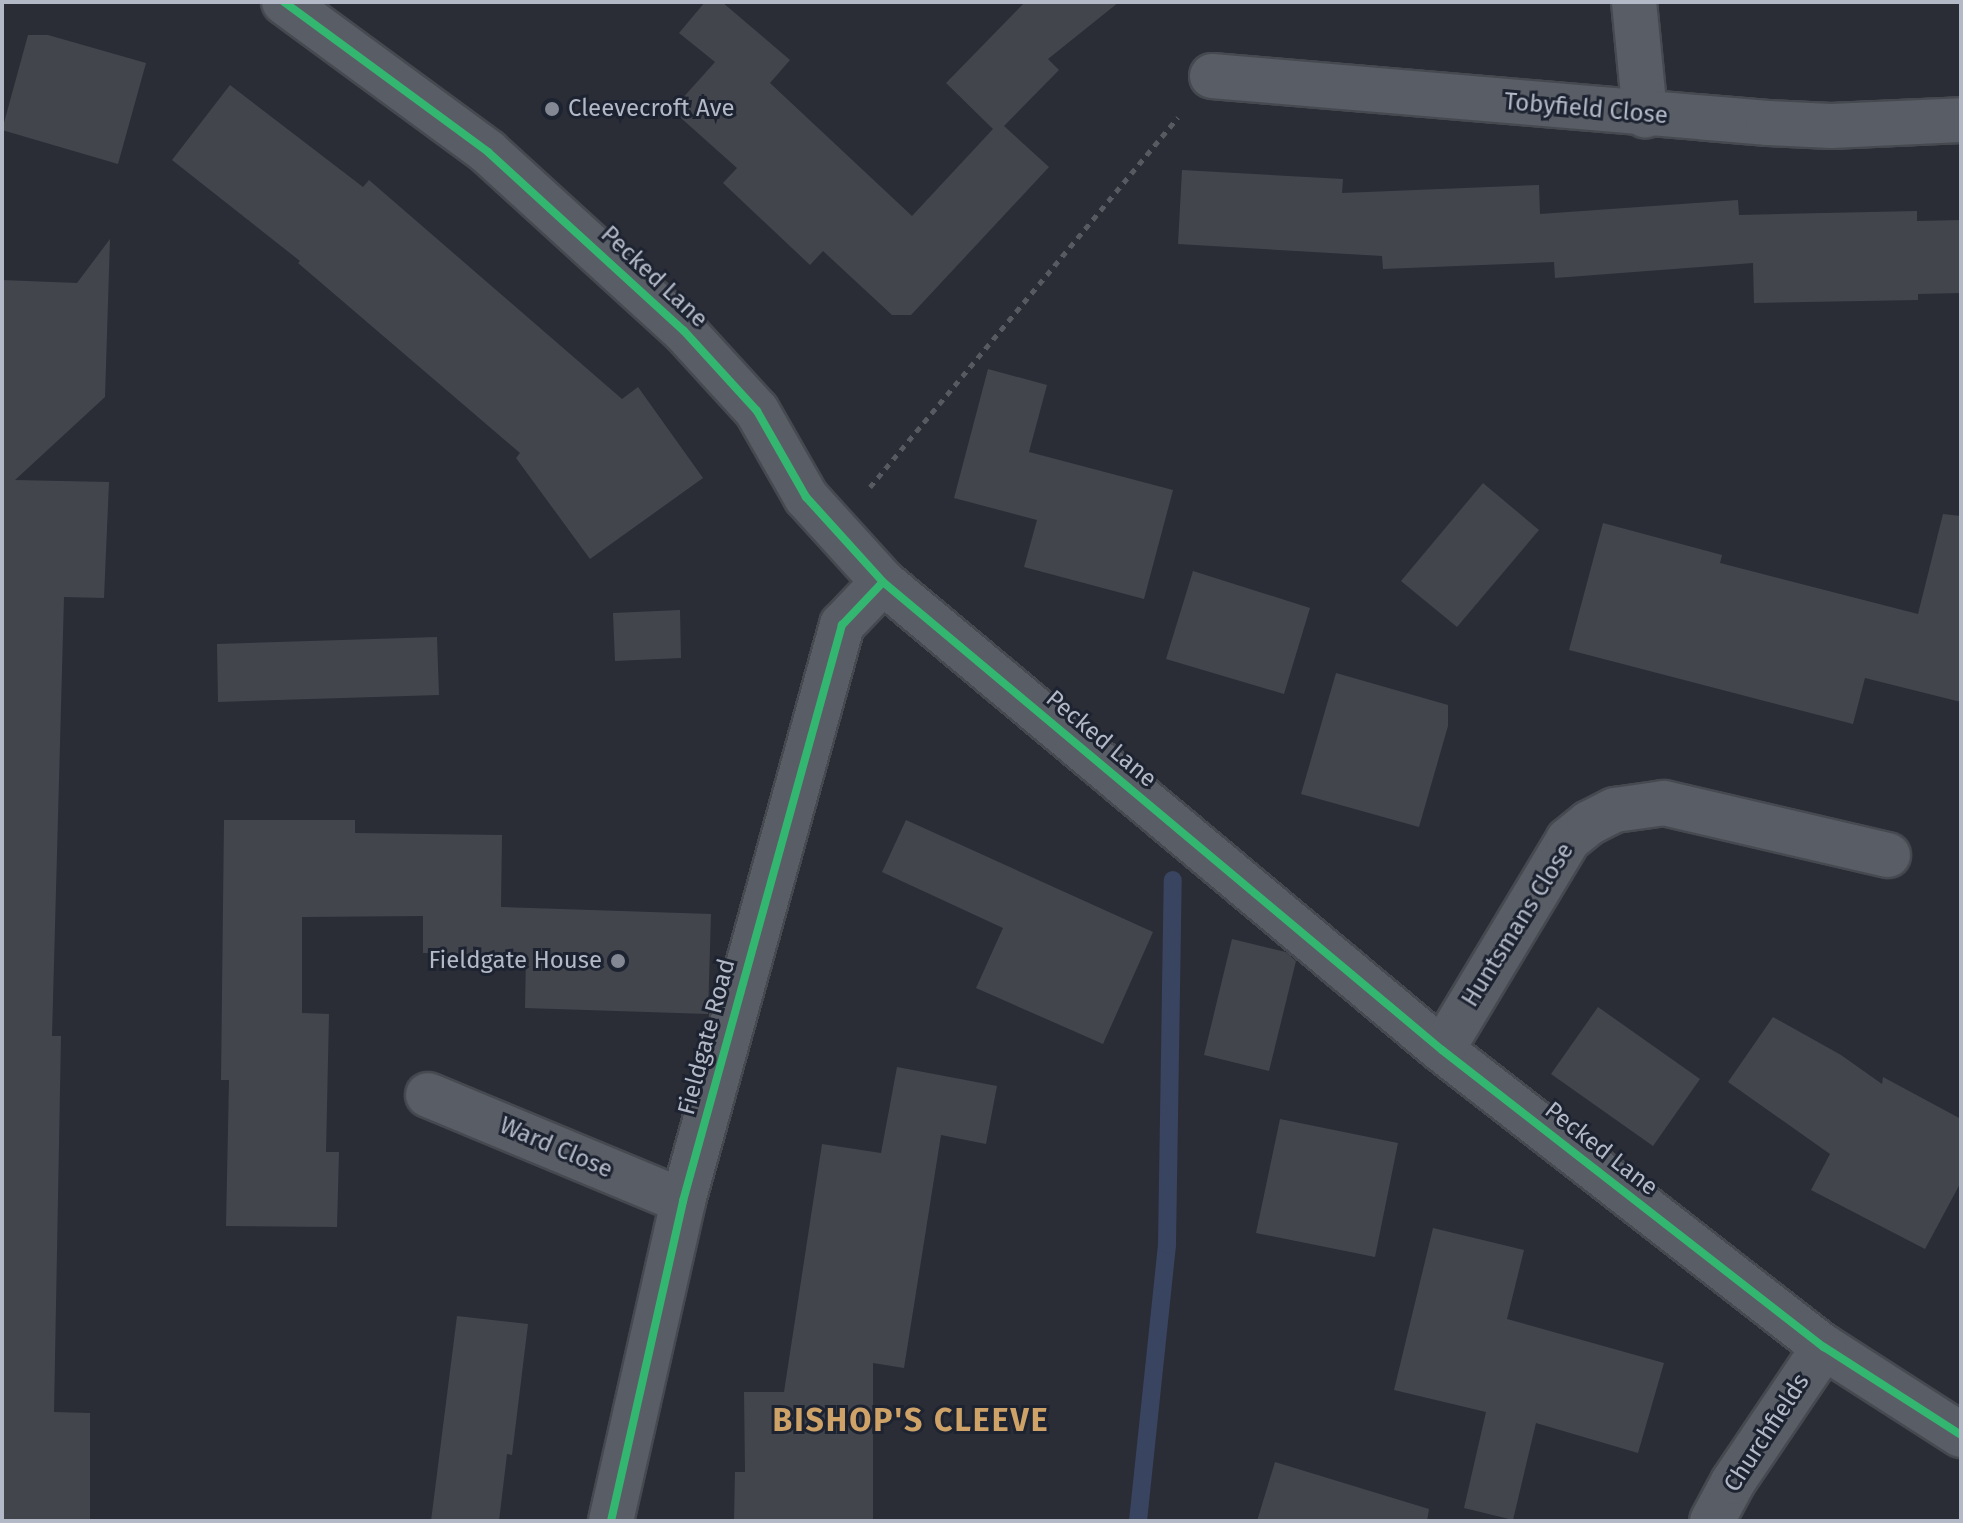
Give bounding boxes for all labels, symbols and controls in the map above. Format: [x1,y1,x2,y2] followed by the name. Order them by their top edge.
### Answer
[1503,88,1669,130] street label: Tobyfield Close
[568,95,735,123] place label: Cleevecroft Ave
[543,100,561,118] marker: Cleevecroft Ave
[595,220,713,334] street label: Pecked Lane
[1040,684,1162,794] street label: Pecked Lane
[1456,838,1580,1012] street label: Huntsmans Close
[429,947,602,975] place label: Fieldgate House
[609,952,627,970] marker: Fieldgate House
[672,956,742,1118] street label: Fieldgate Road
[1539,1096,1663,1202] street label: Pecked Lane
[495,1111,617,1185] street label: Ward Close
[1718,1369,1816,1497] street label: Churchfields
[772,1401,1050,1439] district label: BISHOP'S CLEEVE

